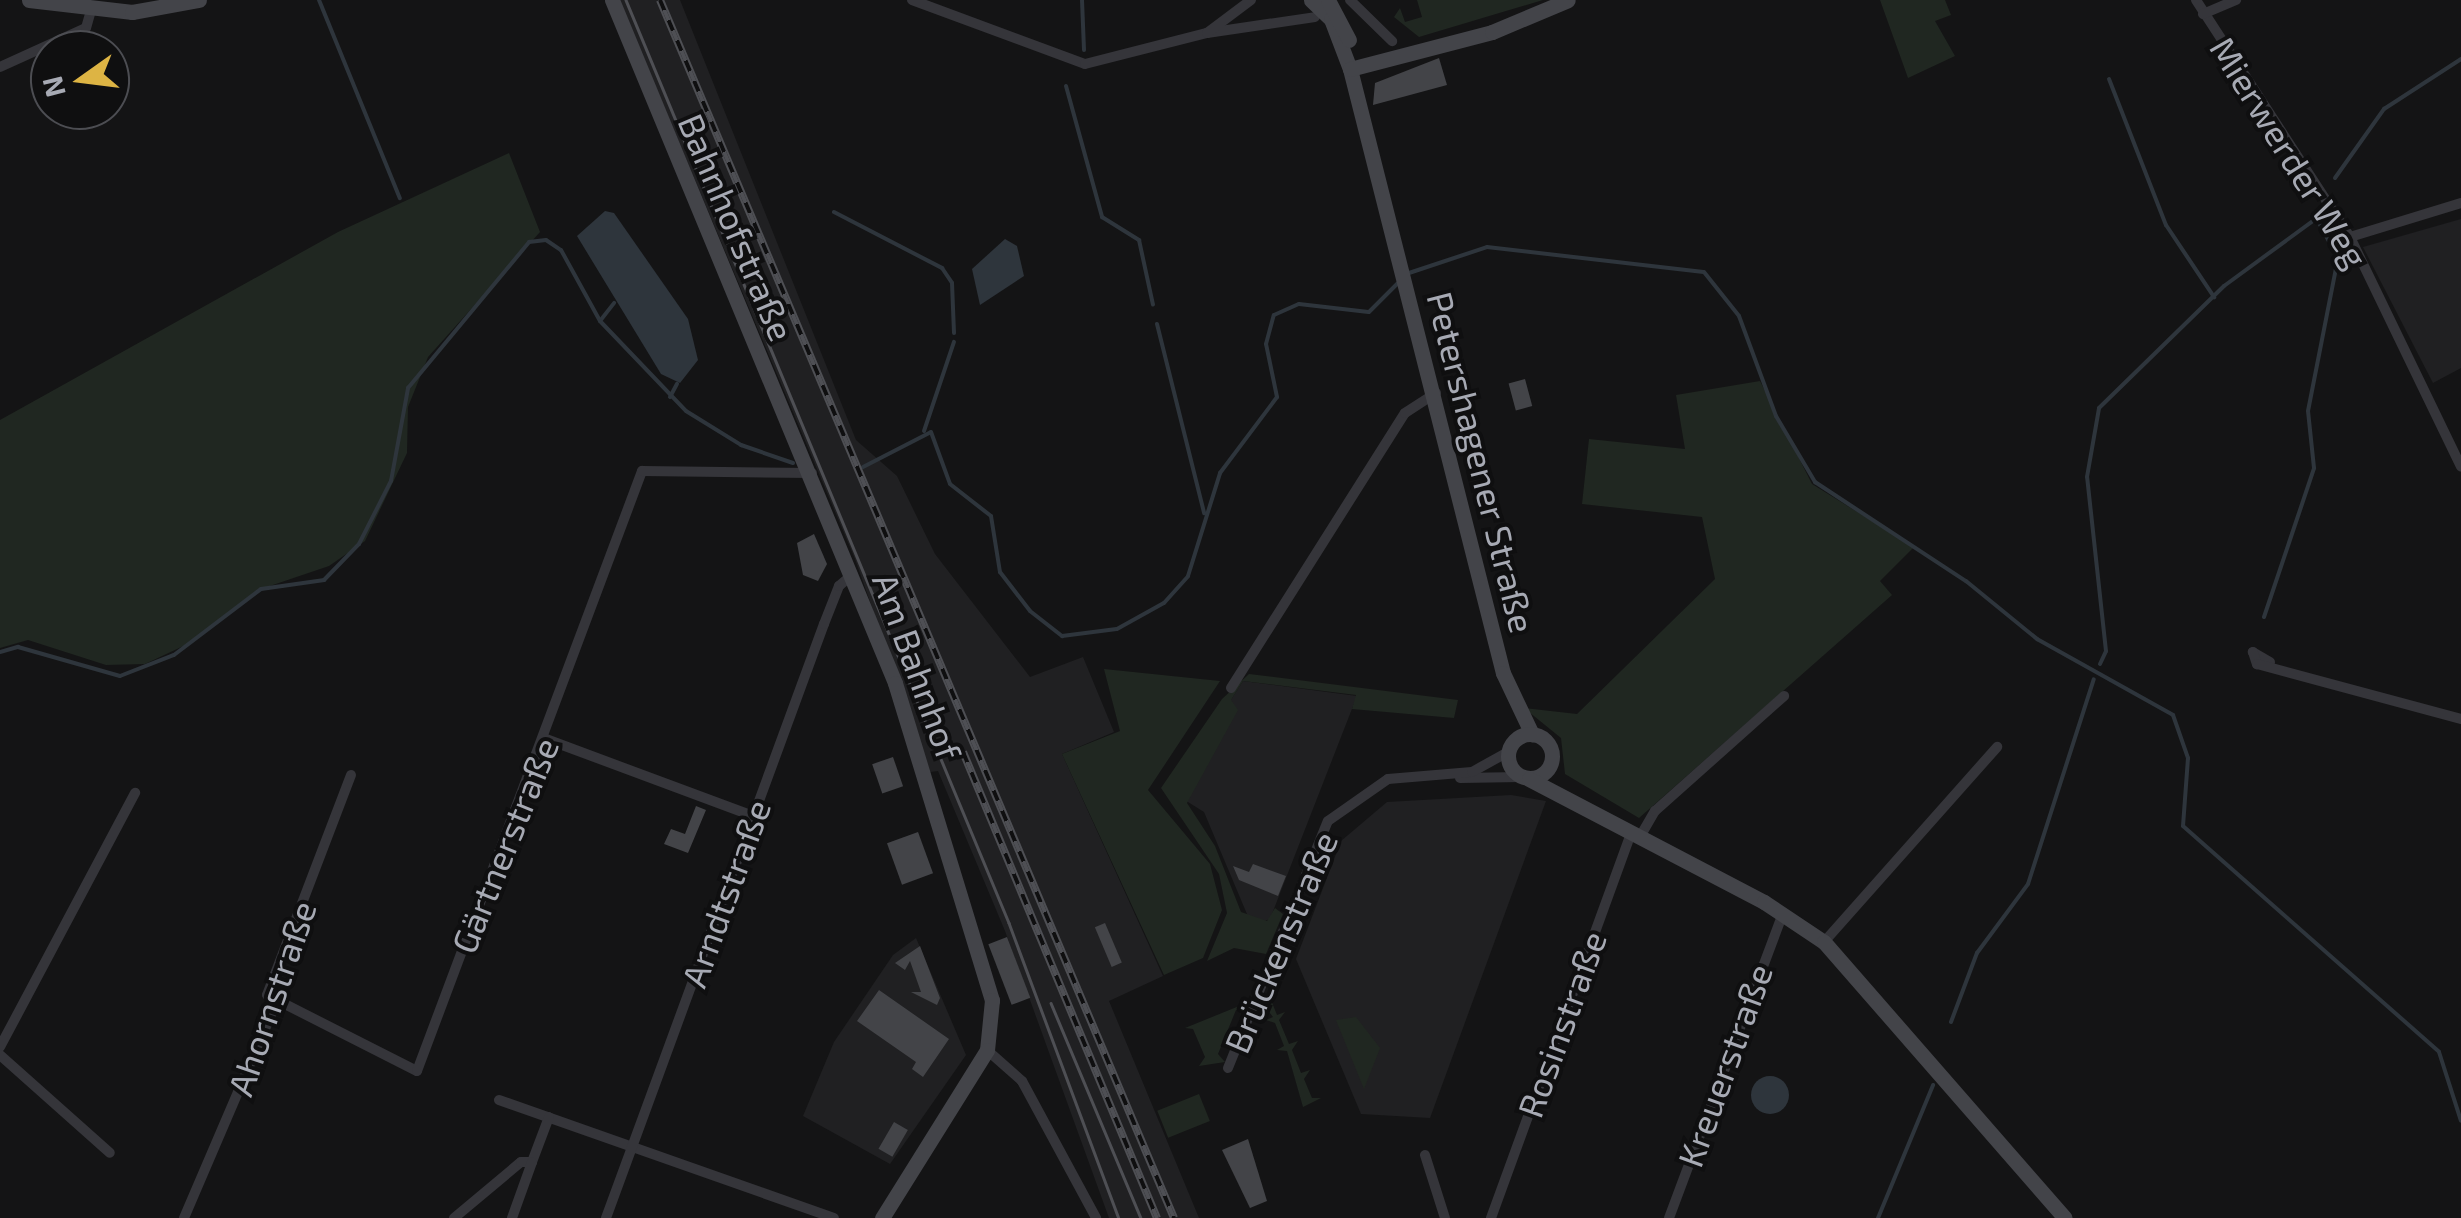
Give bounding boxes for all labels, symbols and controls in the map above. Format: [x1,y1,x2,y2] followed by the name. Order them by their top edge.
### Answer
[2202,29,2378,275] street label: Mierwerder Weg
[30,30,130,130] north arrow
[34,73,72,101] text: N
[670,107,804,347] street label: Bahnhofstraße
[1419,287,1545,637] street label: Petershagener Straße
[865,567,971,765] street label: Am Bahnhof
[442,731,566,959] street label: Gärtnerstraße
[672,794,778,992] street label: Arndtstraße
[1215,825,1345,1059] street label: Brückenstraße
[218,895,324,1101] street label: Ahornstraße
[1508,925,1614,1123] street label: Rosinstraße
[1668,958,1780,1172] street label: Kreuerstraße

